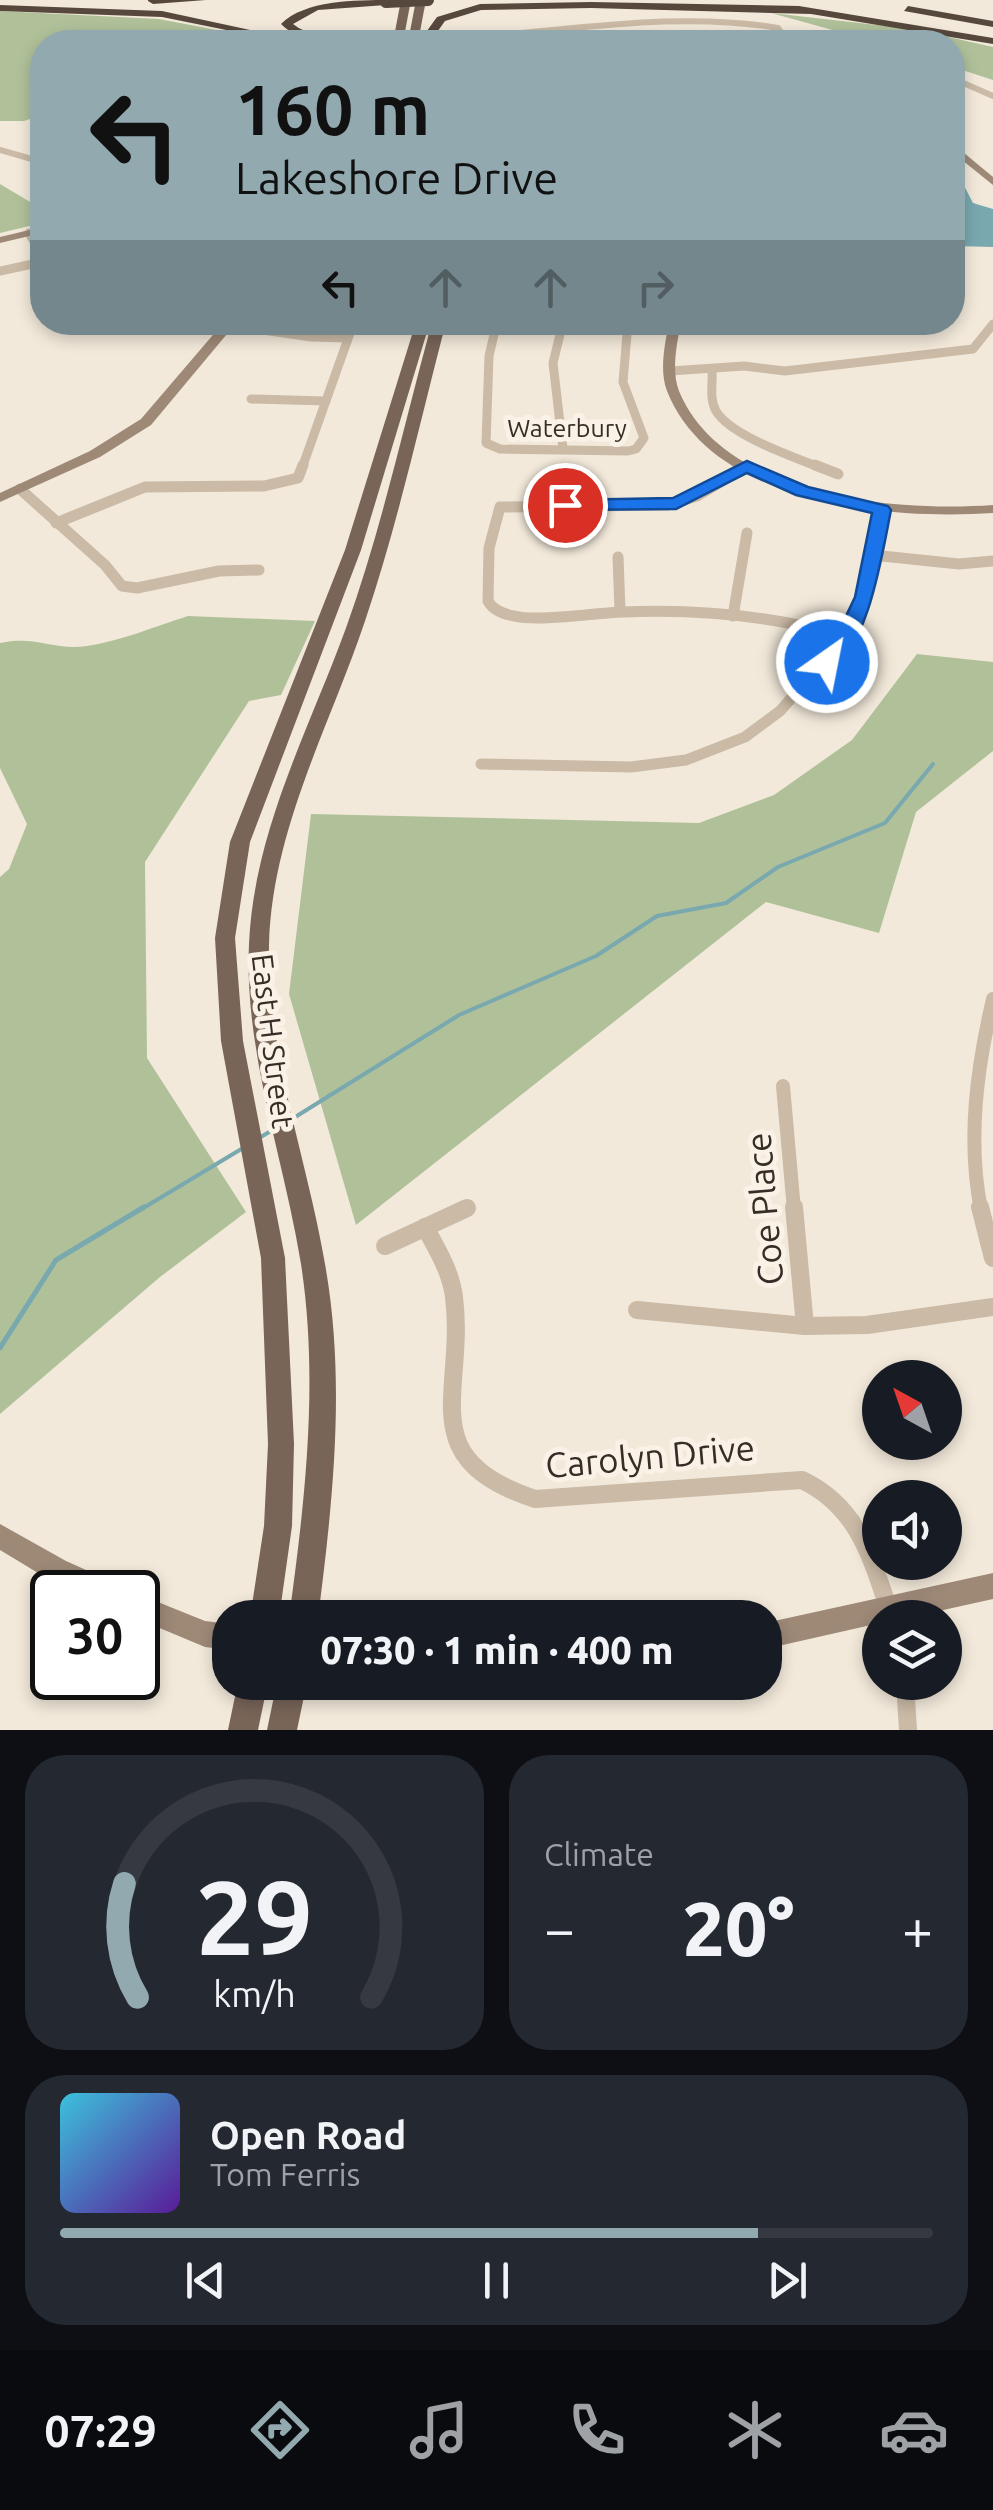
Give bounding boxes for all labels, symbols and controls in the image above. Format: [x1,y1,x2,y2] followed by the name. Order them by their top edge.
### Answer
[70,70,200,200] icon: left
[235,70,430,148] text: 160 m
[235,152,558,203] text: Lakeshore Drive
[313,260,368,315] icon: left
[418,260,473,315] icon: ahead
[523,260,578,315] icon: ahead
[628,260,683,315] icon: right
[507,414,627,442] street label: Waterbury
[523,463,608,548] pin
[538,478,593,533] icon: arrive
[775,610,879,714] position arrow
[245,952,301,1130] street label: East H Street
[737,1131,791,1287] street label: Coe Place
[862,1360,962,1460] north arrow
[862,1360,962,1700] map controls
[544,1427,756,1485] street label: Carolyn Drive
[862,1480,962,1580] button: sound
[30,1570,160,1700] speed limit sign: 30
[862,1600,962,1700] button: layers
[320,1629,674,1671] text: 07:30 · 1 min · 400 m
[544,1836,654,1872] text: Climate
[196,1858,313,1975] text: 29
[683,1886,794,1970] text: 20°
[544,1898,575,1959] text: −
[902,1898,933,1959] text: +
[213,1974,296,2014] text: km/h
[210,2114,406,2156] text: Open Road
[210,2156,360,2192] text: Tom Ferris
[178,2253,233,2308] icon: previous
[469,2253,524,2308] icon: pause
[760,2253,815,2308] icon: next
[245,2395,315,2465] icon: directions
[404,2395,474,2465] icon: music
[562,2395,632,2465] icon: phone
[720,2395,790,2465] icon: climate
[879,2395,949,2465] icon: car
[44,2405,157,2456] text: 07:29

